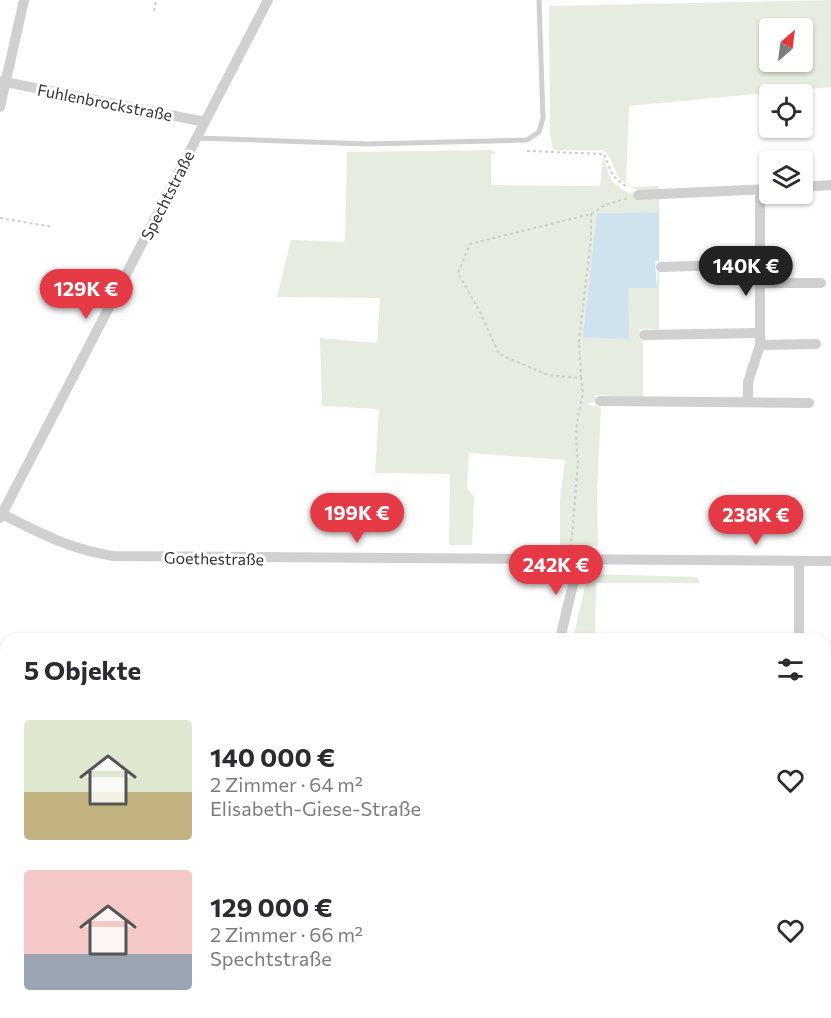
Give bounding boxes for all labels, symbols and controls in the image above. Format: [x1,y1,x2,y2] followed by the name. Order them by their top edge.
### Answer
[759,18,813,72] north arrow
[759,18,813,204] map controls
[36,80,174,124] street label: Fuhlenbrockstraße
[759,84,813,138] button: locate
[136,147,198,243] street label: Spechtstraße
[759,150,813,204] button: layers
[697,246,795,297] pin: 140K €
[713,253,779,277] text: 140K €
[37,269,135,320] pin: 129K €
[54,276,118,300] text: 129K €
[308,493,406,544] pin: 199K €
[707,495,805,546] pin: 238K €
[324,500,390,524] text: 199K €
[722,502,790,526] text: 238K €
[507,545,605,596] pin: 242K €
[164,548,264,568] street label: Goethestraße
[523,552,589,576] text: 242K €
[774,653,807,686] icon: filters
[24,654,141,685] text: 5 Objekte
[210,741,335,772] text: 140 000 €
[72,744,144,816] icon: home
[774,764,807,797] icon: heart
[210,772,363,796] text: 2 Zimmer · 64 m²
[210,796,421,820] text: Elisabeth-Giese-Straße
[210,891,333,922] text: 129 000 €
[72,894,144,966] icon: home
[774,914,807,947] icon: heart
[210,922,363,946] text: 2 Zimmer · 66 m²
[210,946,332,970] text: Spechtstraße

